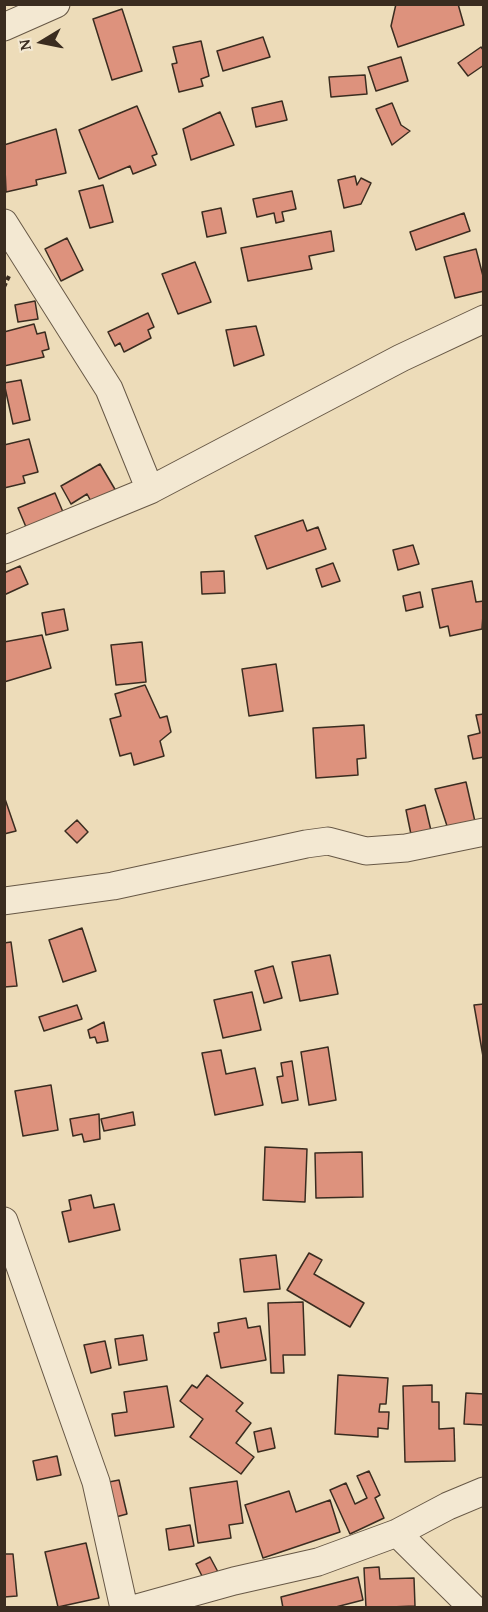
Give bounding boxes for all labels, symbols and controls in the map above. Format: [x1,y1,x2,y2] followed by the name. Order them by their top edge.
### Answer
[12,12,72,72] north arrow
[12,38,37,52] text: N

